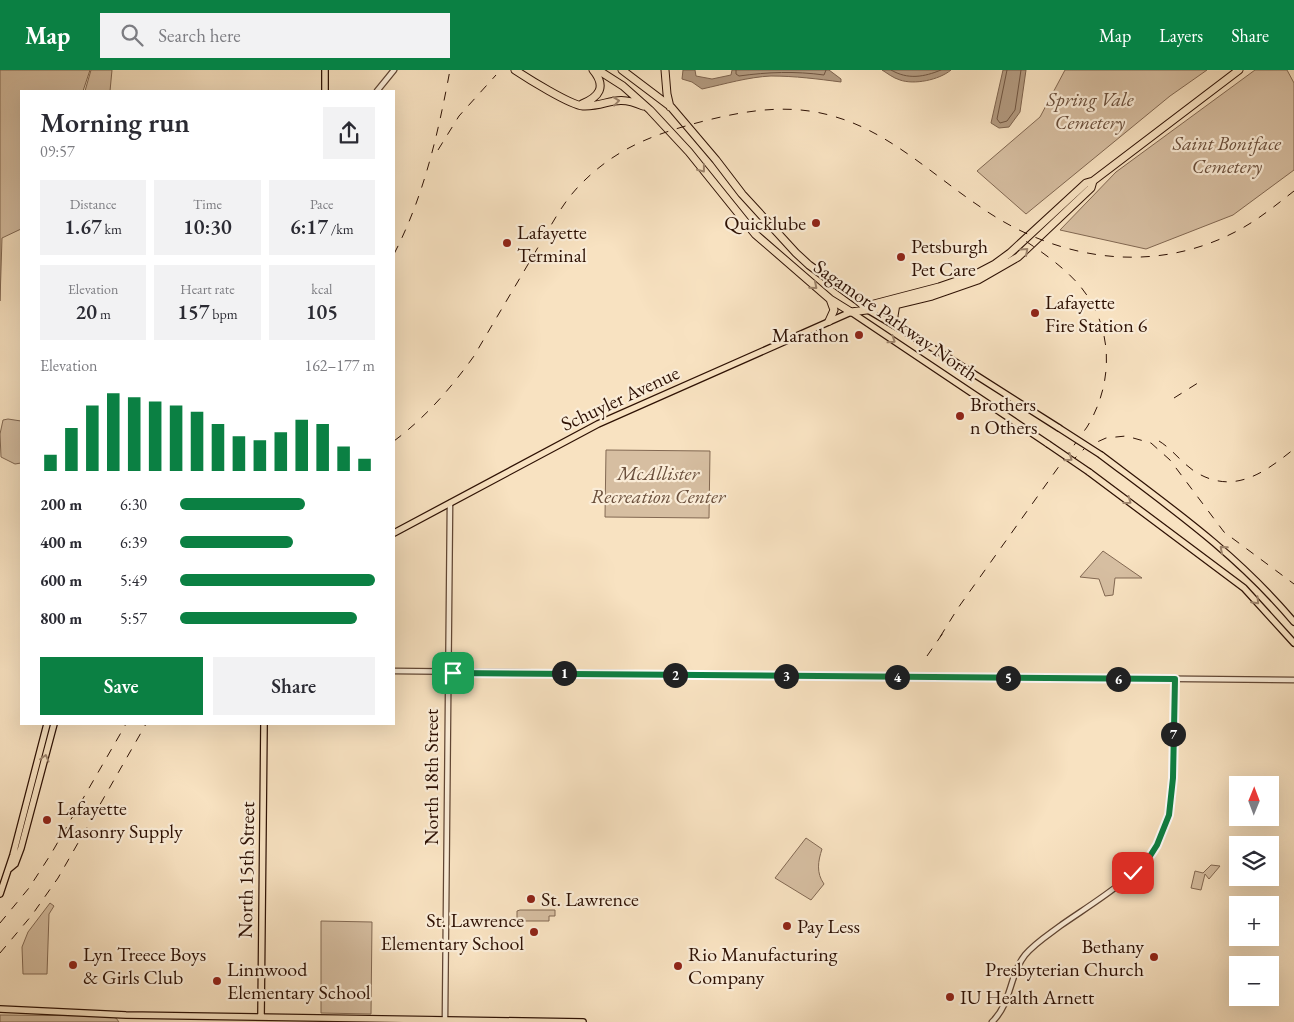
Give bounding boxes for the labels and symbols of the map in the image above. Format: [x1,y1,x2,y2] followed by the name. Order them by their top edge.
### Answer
[1046,86,1134,135] park label: Spring Vale Cemetery
[611,96,620,106] one-way arrow
[1172,130,1281,179] park label: Saint Boniface Cemetery
[697,163,705,172] one-way arrow
[724,210,806,236] place label: Quicklube
[810,217,822,229] marker: Quicklube
[517,219,587,268] place label: Lafayette Terminal
[911,233,988,282] place label: Petsburgh Pet Care
[501,237,513,249] marker: Lafayette Terminal
[1020,247,1029,256] one-way arrow
[895,251,907,263] marker: Petsburgh Pet Care
[809,253,983,387] street label: Sagamore Parkway North
[809,280,818,289] one-way arrow
[1045,289,1148,338] place label: Lafayette Fire Station 6
[1029,307,1041,319] marker: Lafayette Fire Station 6
[772,322,849,348] place label: Marathon
[853,329,865,341] marker: Marathon
[886,333,895,343] one-way arrow
[557,359,684,437] street label: Schuyler Avenue
[970,391,1037,440] place label: Brothers n Others
[954,410,966,422] marker: Brothers n Others
[1063,452,1072,461] one-way arrow
[591,460,727,509] park label: McAllister Recreation Center
[1122,495,1132,504] one-way arrow
[1220,546,1229,555] one-way arrow
[1250,595,1259,604] one-way arrow
[432,652,474,694] pin
[552,660,576,686] pin: 1
[662,662,688,688] pin: 2
[774,664,798,688] pin: 3
[884,664,910,690] pin: 4
[996,666,1020,690] pin: 5
[1106,666,1130,692] pin: 6
[418,708,444,845] street label: North 18th Street
[1160,722,1186,746] pin: 7
[39,753,50,762] one-way arrow
[1229,776,1279,826] north arrow
[57,795,183,844] place label: Lafayette Masonry Supply
[232,801,260,939] street label: North 15th Street
[41,814,53,826] marker: Lafayette Masonry Supply
[1112,852,1154,894] pin
[541,886,639,912] place label: St. Lawrence
[525,893,537,905] marker: St. Lawrence
[380,907,524,956] place label: St. Lawrence Elementary School
[797,913,860,939] place label: Pay Less
[781,920,793,932] marker: Pay Less
[528,926,540,938] marker: St. Lawrence Elementary School
[985,933,1144,982] place label: Bethany Presbyterian Church
[83,941,206,990] place label: Lyn Treece Boys & Girls Club
[688,941,838,990] place label: Rio Manufacturing Company
[1148,951,1160,963] marker: Bethany Presbyterian Church
[227,956,371,1005] place label: Linnwood Elementary School
[67,959,79,971] marker: Lyn Treece Boys & Girls Club
[672,960,684,972] marker: Rio Manufacturing Company
[211,975,223,987] marker: Linnwood Elementary School
[960,984,1095,1010] place label: IU Health Arnett
[944,991,956,1003] marker: IU Health Arnett

